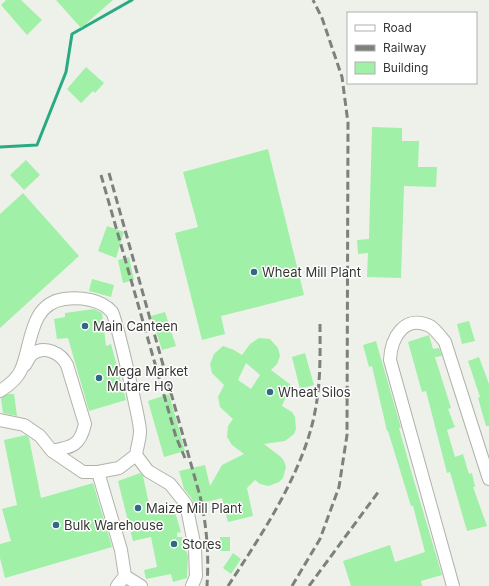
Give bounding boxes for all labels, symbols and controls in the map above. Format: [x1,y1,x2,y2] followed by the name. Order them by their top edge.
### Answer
[347,12,477,84] legend
[383,20,412,35] text: Road
[383,40,427,55] text: Railway
[383,60,428,75] text: Building
[262,264,361,280] place label: Wheat Mill Plant
[249,267,259,277] marker: Wheat Mill Plant
[93,318,178,334] place label: Main Canteen
[80,321,90,331] marker: Main Canteen
[107,363,188,394] place label: Mega Market Mutare HQ
[94,373,104,383] marker: Mega Market Mutare HQ
[278,384,351,400] place label: Wheat Silos
[265,387,275,397] marker: Wheat Silos
[146,500,242,516] place label: Maize Mill Plant
[133,503,143,513] marker: Maize Mill Plant
[64,517,163,533] place label: Bulk Warehouse
[51,520,61,530] marker: Bulk Warehouse
[182,536,222,552] place label: Stores
[169,539,179,549] marker: Stores

